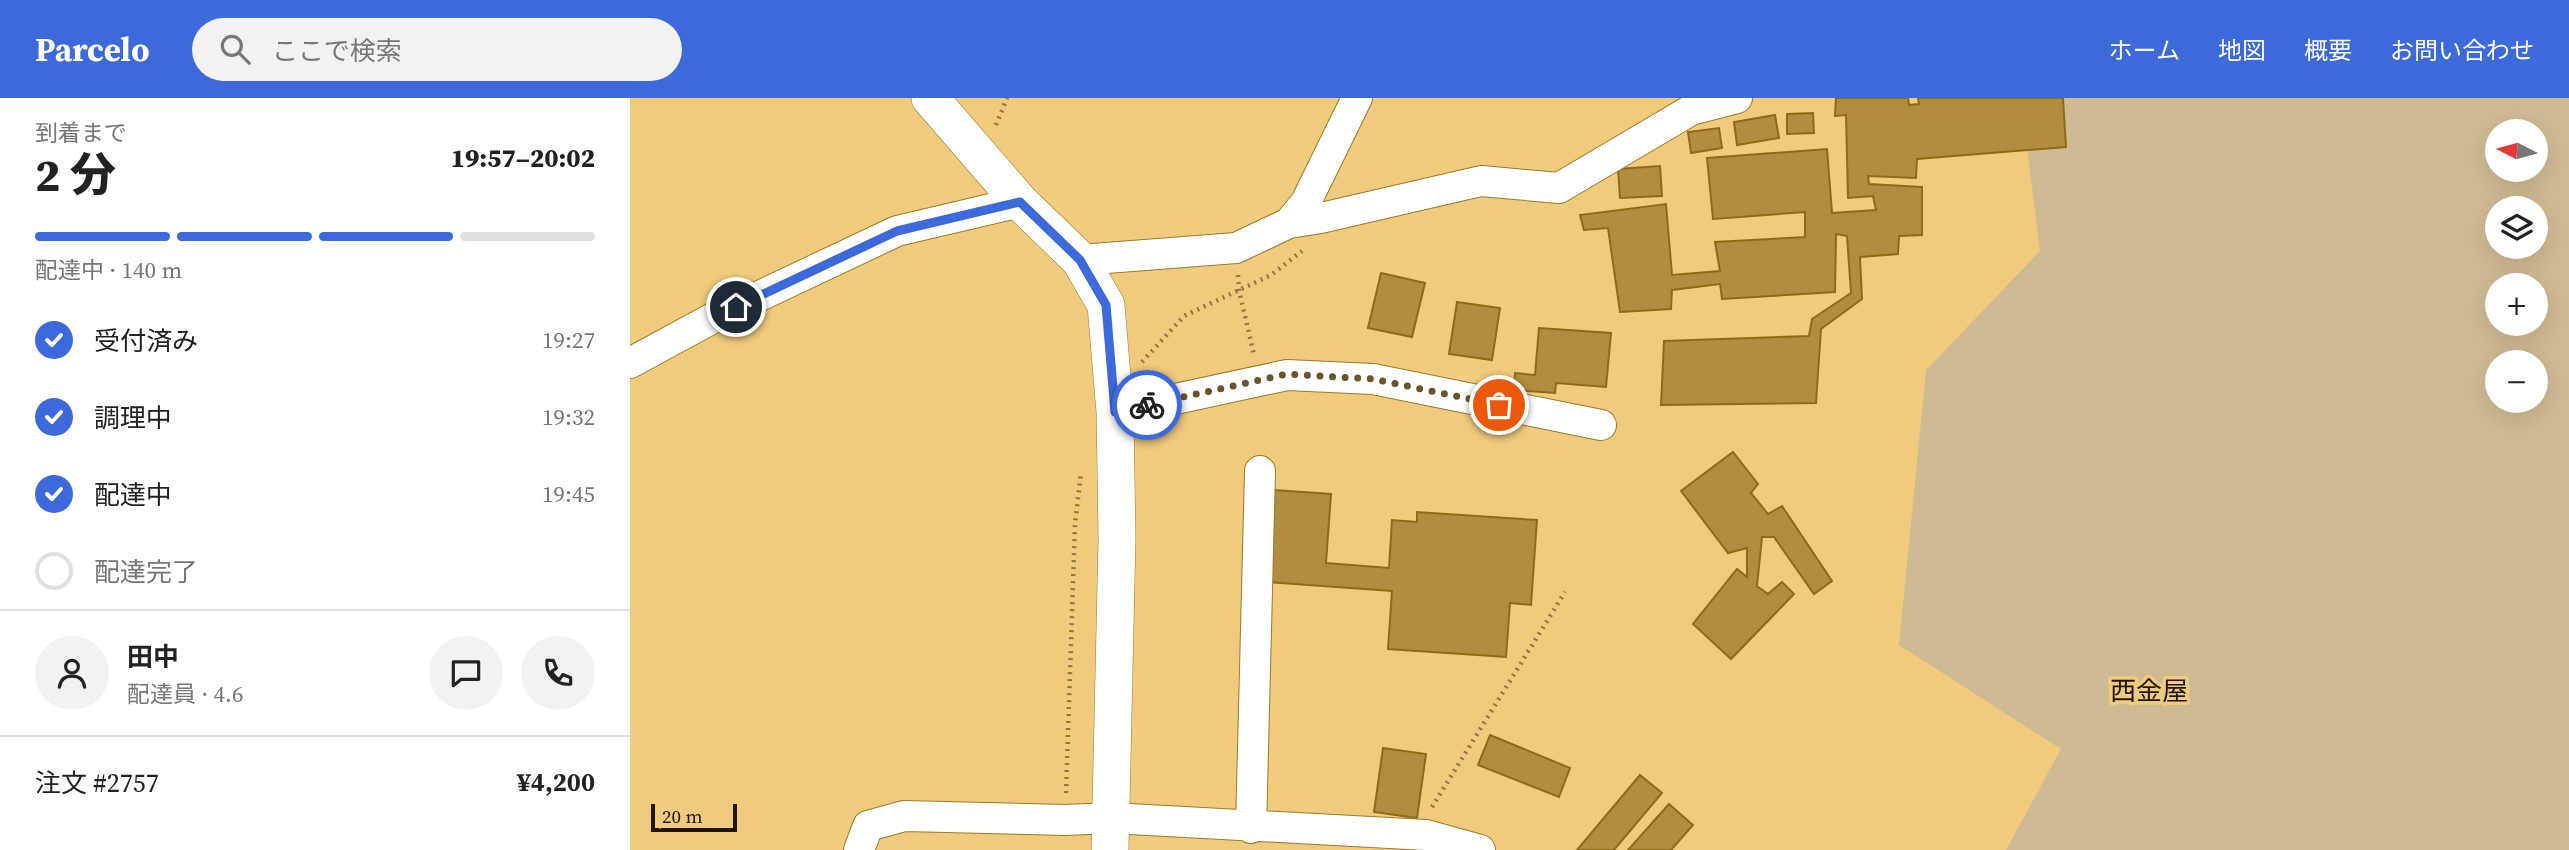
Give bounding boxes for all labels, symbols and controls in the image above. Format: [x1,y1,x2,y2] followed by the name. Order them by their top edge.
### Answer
[192,18,682,81] search box
[35,27,150,72] text: Parcelo
[216,30,254,68] icon: search
[272,33,402,69] text: ここで検索
[2109,34,2180,67] text: ホーム
[2218,34,2266,67] text: 地図
[2304,34,2352,67] text: 概要
[2390,34,2534,67] text: お問い合わせ
[35,117,127,149] text: 到着まで
[2485,119,2548,182] north arrow
[2485,119,2548,413] map controls
[451,140,595,176] text: 19:57–20:02
[35,143,116,206] text: 2 分
[2485,196,2548,259] button: layers
[35,254,182,286] text: 配達中 · 140 m
[2485,273,2548,336] button: +
[706,277,766,337] pin
[717,288,755,326] icon: home
[35,321,73,359] icon: check
[94,323,198,359] text: 受付済み
[542,324,595,356] text: 19:27
[2485,350,2548,413] button: −
[1112,370,1182,440] courier
[1469,375,1529,435] pin
[1128,386,1166,424] icon: bike
[1480,386,1518,424] icon: bag
[35,398,73,436] icon: check
[94,400,172,436] text: 調理中
[542,401,595,433] text: 19:32
[35,475,73,513] icon: check
[94,477,172,513] text: 配達中
[542,478,595,510] text: 19:45
[94,554,198,590] text: 配達完了
[35,636,109,710] button: person
[429,636,503,710] button: chat
[521,636,595,710] button: phone
[127,639,179,675] text: 田中
[2110,673,2188,709] district label: 西金屋
[127,678,244,710] text: 配達員 · 4.6
[517,764,595,800] text: ¥4,200
[35,765,159,801] text: 注文 #2757
[651,801,737,833] scale bar
[662,803,703,829] text: 20 m

